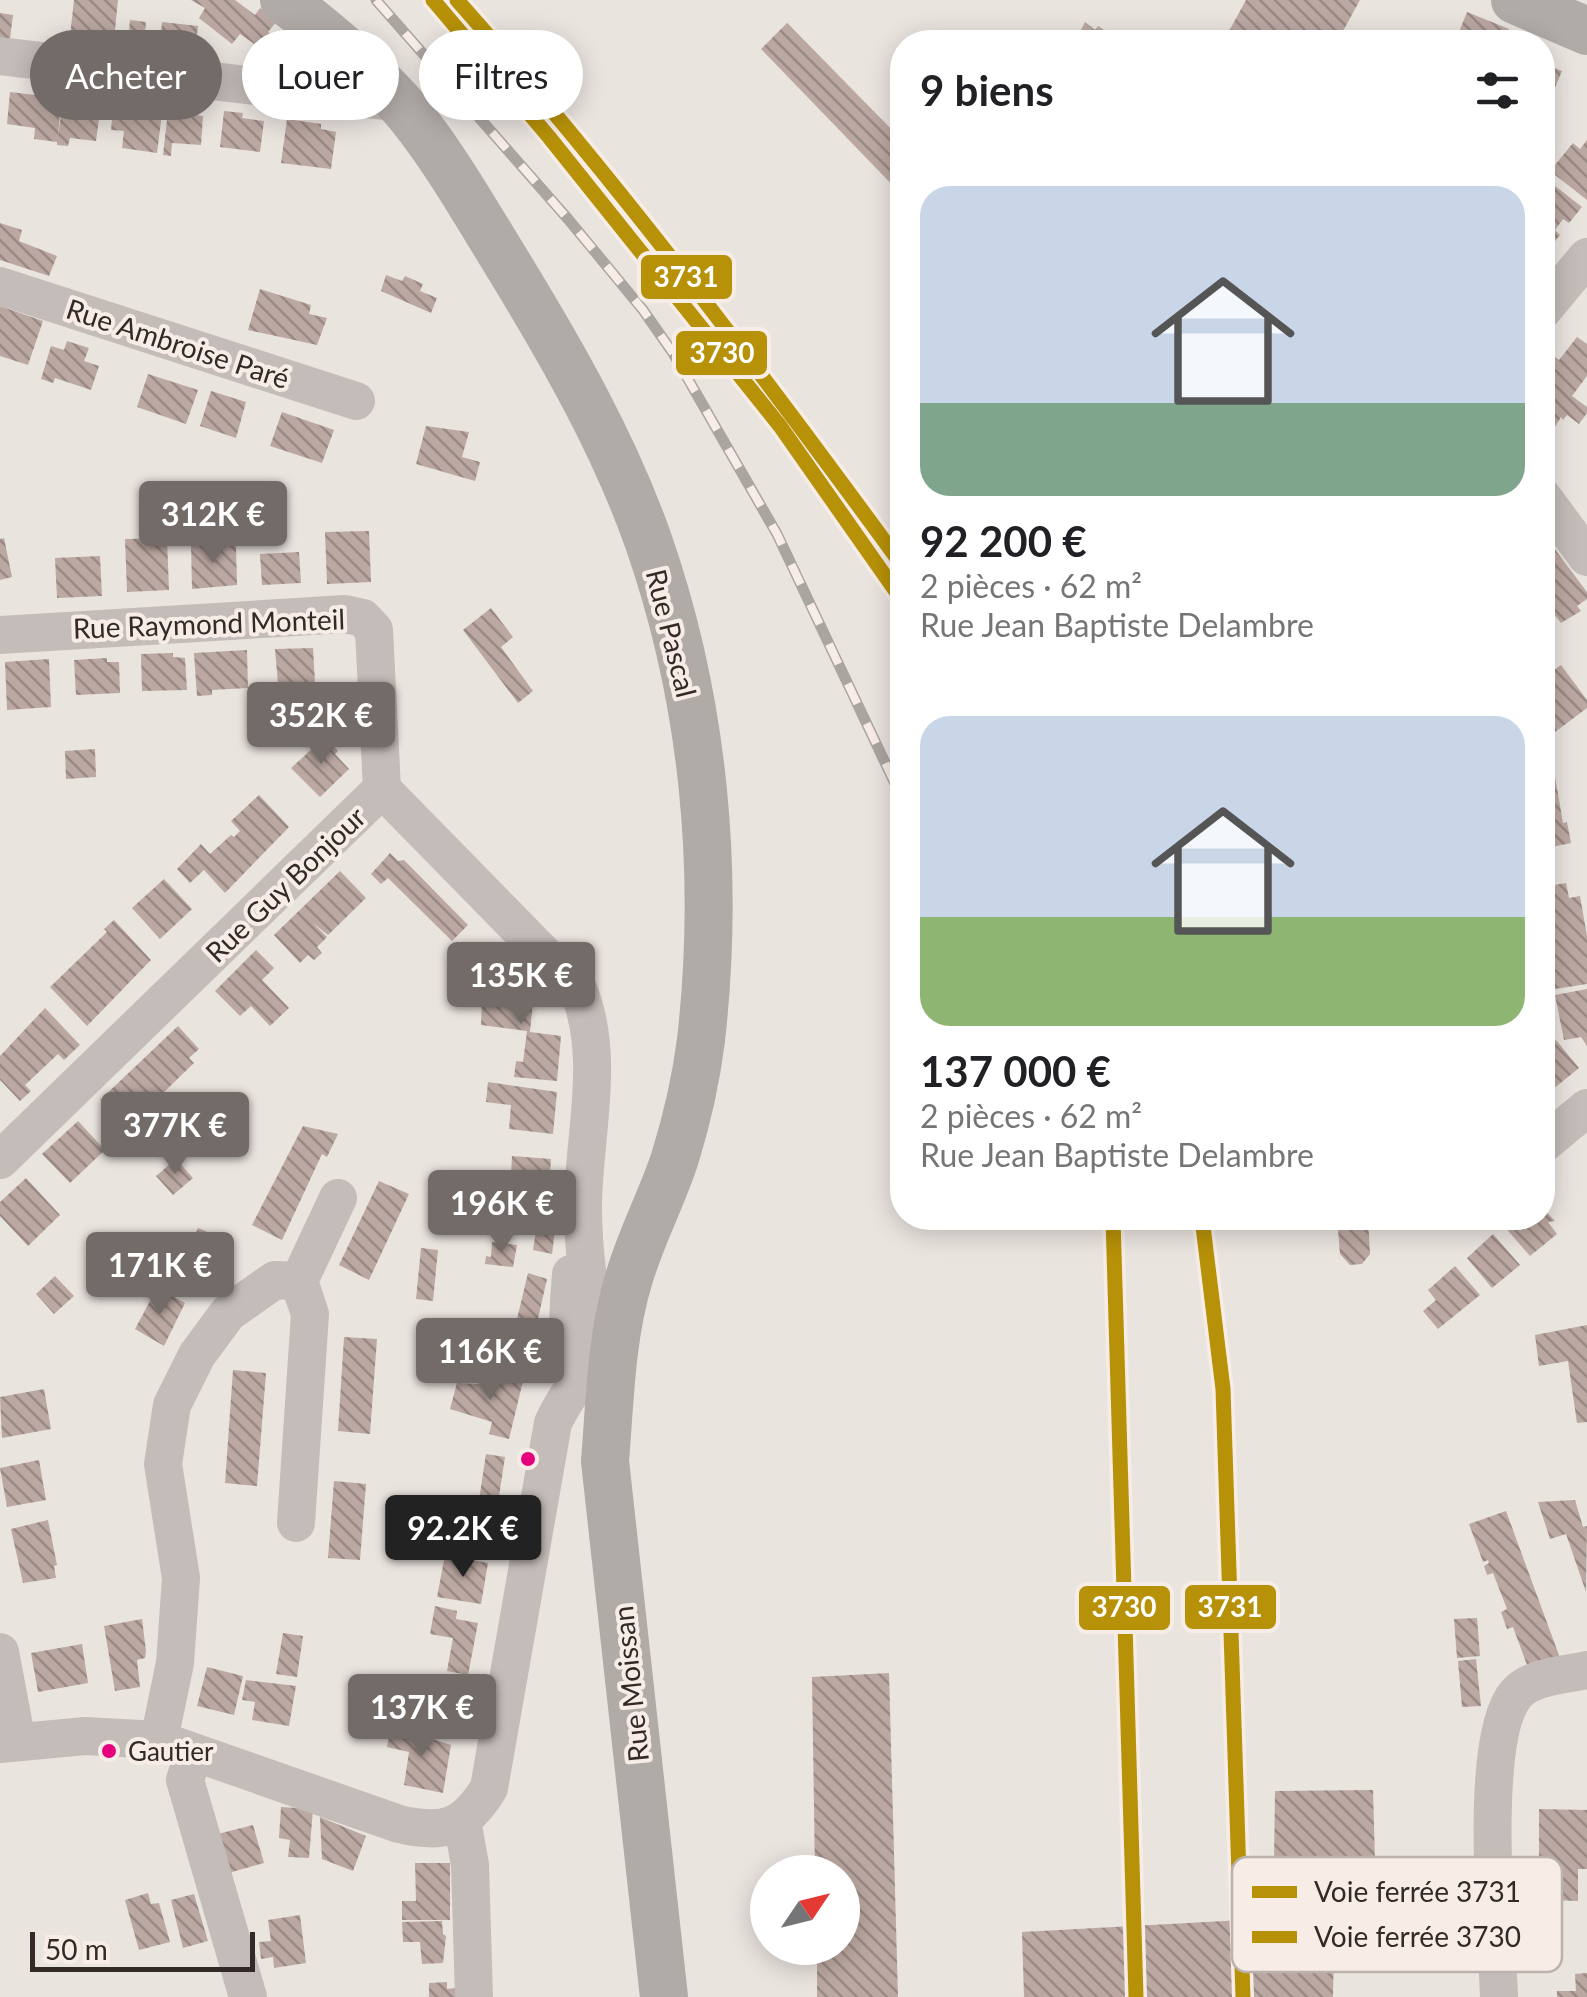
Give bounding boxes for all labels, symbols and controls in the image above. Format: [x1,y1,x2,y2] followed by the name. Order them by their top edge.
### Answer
[30,30,222,120] chip: Acheter
[242,30,399,120] chip: Louer
[419,30,583,120] chip: Filtres
[1470,63,1525,118] icon: filters
[920,65,1054,115] text: 9 biens
[1133,251,1313,431] icon: home
[639,253,734,301] line badge: 3731
[654,259,718,293] text: 3731
[62,291,294,395] street label: Rue Ambroise Paré
[674,329,769,377] line badge: 3730
[690,335,754,369] text: 3730
[132,481,294,566] pin: 312K €
[161,494,265,533] text: 312K €
[920,516,1087,566] text: 92 200 €
[640,565,704,701] street label: Rue Pascal
[920,566,1142,605] text: 2 pièces · 62 m²
[72,601,346,645] street label: Rue Raymond Monteil
[920,605,1314,644] text: Rue Jean Baptiste Delambre
[240,682,402,767] pin: 352K €
[269,695,373,734] text: 352K €
[1133,781,1313,961] icon: home
[198,799,372,969] street label: Rue Guy Bonjour
[440,942,602,1027] pin: 135K €
[469,955,573,994] text: 135K €
[920,1046,1111,1096] text: 137 000 €
[94,1092,256,1177] pin: 377K €
[920,1096,1142,1135] text: 2 pièces · 62 m²
[123,1105,227,1144] text: 377K €
[920,1135,1314,1174] text: Rue Jean Baptiste Delambre
[421,1170,583,1255] pin: 196K €
[450,1183,554,1222] text: 196K €
[79,1232,241,1317] pin: 171K €
[108,1245,212,1284] text: 171K €
[409,1318,571,1403] pin: 116K €
[438,1331,542,1370] text: 116K €
[518,1449,538,1469] unlabelled marker
[371,1495,555,1580] pin: 92.2K €
[407,1508,519,1547] text: 92.2K €
[1183,1583,1278,1631] line badge: 3731
[1077,1584,1172,1632] line badge: 3730
[1092,1589,1156,1623] text: 3730
[1198,1589,1262,1623] text: 3731
[605,1604,655,1764] street label: Rue Moissan
[341,1674,503,1759] pin: 137K €
[370,1687,474,1726] text: 137K €
[128,1735,214,1767] place label: Gautier
[99,1741,119,1761] marker: Gautier
[750,1855,860,1965] north arrow
[750,1855,860,1965] map controls
[1232,1857,1562,1972] legend
[1314,1874,1521,1908] text: Voie ferrée 3731
[1314,1919,1521,1953] text: Voie ferrée 3730
[30,1927,255,1972] scale bar
[45,1932,108,1966] text: 50 m

